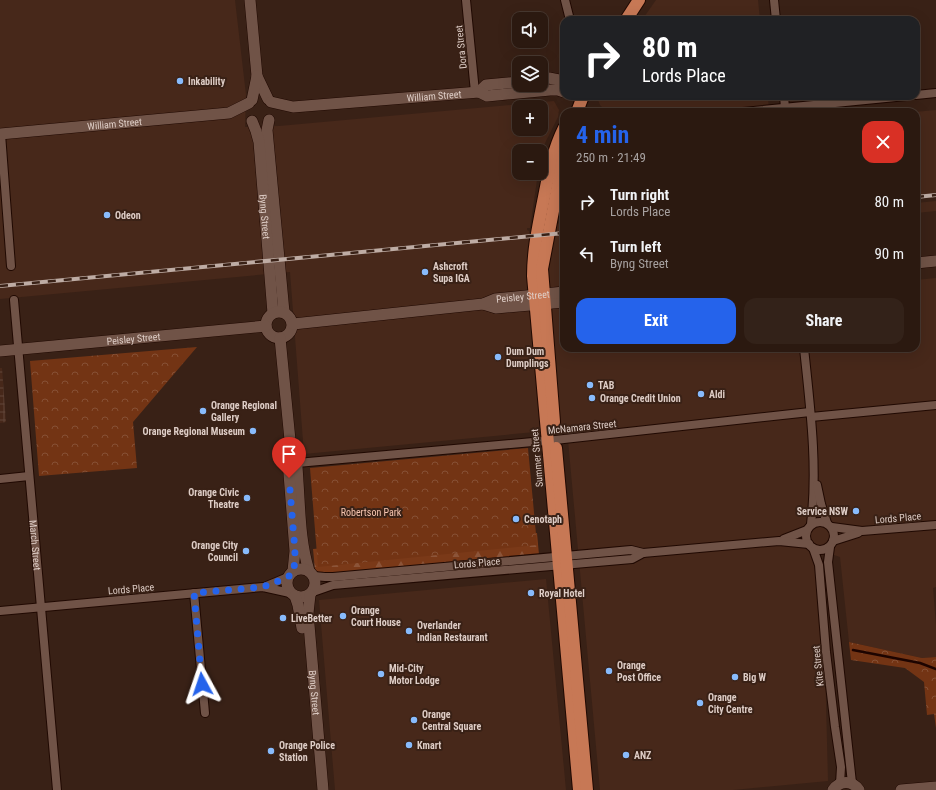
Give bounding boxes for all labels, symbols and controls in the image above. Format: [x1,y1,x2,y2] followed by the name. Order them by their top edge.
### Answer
[512,12,548,180] map controls
[512,12,548,48] button: sound
[453,24,469,70] street label: Dora Street
[642,31,698,64] text: 80 m
[576,32,628,84] icon: right
[512,56,548,92] button: layers
[642,65,726,86] text: Lords Place
[175,76,185,86] marker: Inkability
[188,76,226,87] place label: Inkability
[406,88,462,103] street label: William Street
[512,100,548,136] button: +
[87,116,142,131] street label: William Street
[576,121,629,149] text: 4 min
[862,121,904,163] button: close
[512,144,548,180] button: −
[576,150,646,165] text: 250 m · 21:49
[610,186,669,204] text: Turn right
[576,191,598,213] icon: right
[874,193,904,211] text: 80 m
[258,194,272,240] street label: Byng Street
[610,204,670,219] text: Lords Place
[102,210,112,220] marker: Odeon
[115,210,141,221] place label: Odeon
[610,238,661,256] text: Turn left
[576,243,598,265] icon: left
[874,245,904,263] text: 90 m
[610,256,669,271] text: Byng Street
[433,261,470,284] place label: Ashcroft Supa IGA
[420,267,430,277] marker: Ashcroft Supa IGA
[495,288,550,304] street label: Peisley Street
[576,298,736,344] button: Exit
[744,298,904,344] button: Share
[106,330,161,346] street label: Peisley Street
[506,346,549,369] place label: Dum Dum Dumplings
[493,352,503,362] marker: Dum Dum Dumplings
[585,380,595,390] marker: TAB
[598,380,615,391] place label: TAB
[696,389,706,399] marker: Aldi
[709,389,725,400] place label: Aldi
[587,393,597,403] marker: Orange Credit Union
[600,393,681,404] place label: Orange Credit Union
[211,400,277,423] place label: Orange Regional Gallery
[198,406,208,416] marker: Orange Regional Gallery
[547,418,617,436] street label: McNamara Street
[143,426,245,437] place label: Orange Regional Museum
[248,426,258,436] marker: Orange Regional Museum
[529,428,545,488] street label: Summer Street
[272,437,306,478] pin
[278,443,300,465] icon: arrive
[188,487,239,510] place label: Orange Civic Theatre
[242,493,252,503] marker: Orange Civic Theatre
[797,506,848,517] place label: Service NSW
[851,506,861,516] marker: Service NSW
[341,507,402,518] park label: Robertson Park
[874,510,922,526] street label: Lords Place
[511,514,521,524] marker: Cenotaph
[524,514,562,525] place label: Cenotaph
[28,519,43,571] street label: March Street
[191,540,239,563] place label: Orange City Council
[241,546,251,556] marker: Orange City Council
[453,555,501,571] street label: Lords Place
[107,581,155,597] street label: Lords Place
[526,588,536,598] marker: Royal Hotel
[539,588,585,599] place label: Royal Hotel
[351,605,401,628] place label: Orange Court House
[338,611,348,621] marker: Orange Court House
[278,613,288,623] marker: LiveBetter
[291,613,333,624] place label: LiveBetter
[417,620,487,643] place label: Overlander Indian Restaurant
[404,626,414,636] marker: Overlander Indian Restaurant
[810,645,826,687] street label: Kite Street
[617,660,661,683] place label: Orange Post Office
[181,663,223,705] position arrow
[389,663,440,686] place label: Mid-City Motor Lodge
[604,666,614,676] marker: Orange Post Office
[376,669,386,679] marker: Mid-City Motor Lodge
[307,670,322,716] street label: Byng Street
[730,672,740,682] marker: Big W
[743,672,766,683] place label: Big W
[708,692,753,715] place label: Orange City Centre
[695,698,705,708] marker: Orange City Centre
[422,709,481,732] place label: Orange Central Square
[409,715,419,725] marker: Orange Central Square
[279,740,335,763] place label: Orange Police Station
[404,740,414,750] marker: Kmart
[417,740,441,751] place label: Kmart
[266,746,276,756] marker: Orange Police Station
[621,750,631,760] marker: ANZ
[634,750,651,761] place label: ANZ

